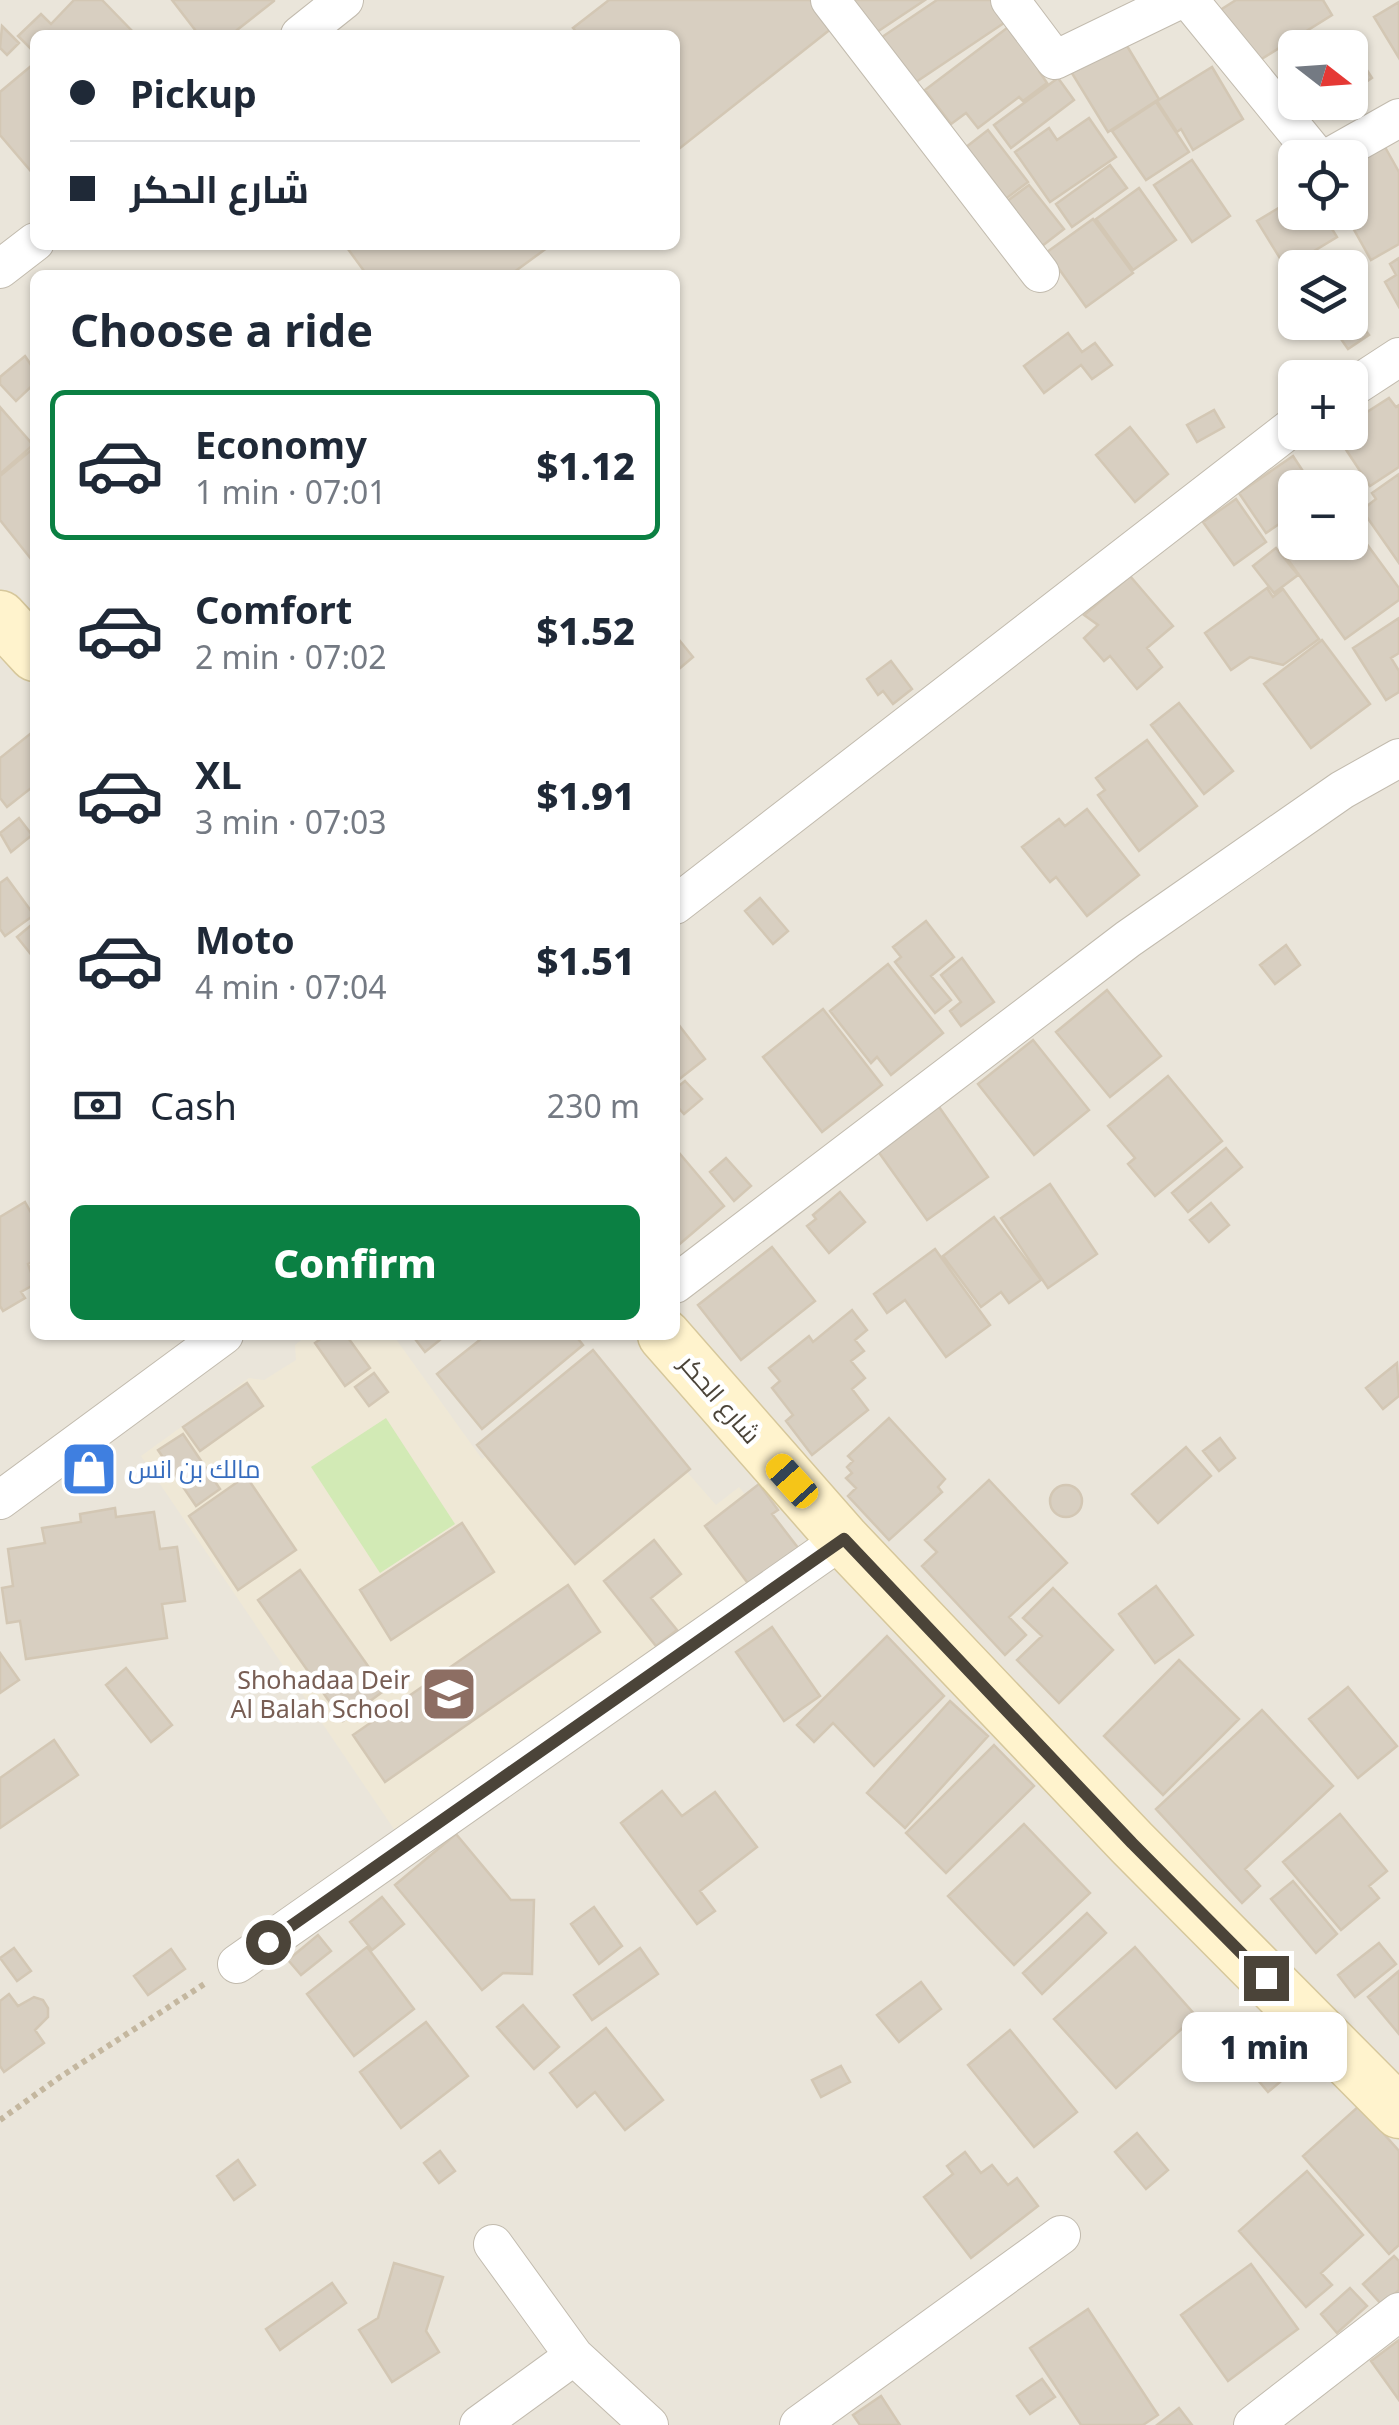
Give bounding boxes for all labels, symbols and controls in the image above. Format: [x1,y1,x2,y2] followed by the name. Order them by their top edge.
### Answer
[1278,30,1368,120] north arrow
[1278,30,1368,560] map controls
[130,67,257,119] text: Pickup
[1278,140,1368,230] button: locate
[130,162,309,214] text: شارع الحكر
[1278,250,1368,340] button: layers
[70,299,373,360] text: Choose a ride
[1278,360,1368,450] button: +
[195,418,367,470] text: Economy
[75,420,165,510] icon: car
[536,439,635,491] text: $1.12
[195,470,387,513] text: 1 min · 07:01
[1278,470,1368,560] button: −
[195,583,352,635] text: Comfort
[75,585,165,675] icon: car
[536,604,635,656] text: $1.52
[195,635,387,678] text: 2 min · 07:02
[195,748,242,800] text: XL
[75,750,165,840] icon: car
[536,769,635,821] text: $1.91
[195,800,387,843] text: 3 min · 07:03
[195,913,295,965] text: Moto
[75,915,165,1005] icon: car
[536,934,635,986] text: $1.51
[195,965,387,1008] text: 4 min · 07:04
[70,1078,125,1133] icon: cash
[150,1079,237,1131] text: Cash
[547,1084,640,1127] text: 230 m
[70,1205,640,1320] button: Confirm
[671,1345,769,1451] street label: شارع الحكر
[59,1439,119,1499] shop icon: مالك بن انس
[761,1449,823,1513] car
[128,1451,260,1485] place label: مالك بن انس
[230,1662,410,1725] place label: Shohadaa Deir Al Balah School
[419,1664,479,1724] school or university icon: Shohadaa Deir Al Balah School
[246,1920,291,1965] route start
[1244,1956,1289,2001] route end
[1184,2013,1348,2083] callout: 1 min
[1220,2025,1309,2068] text: 1 min

